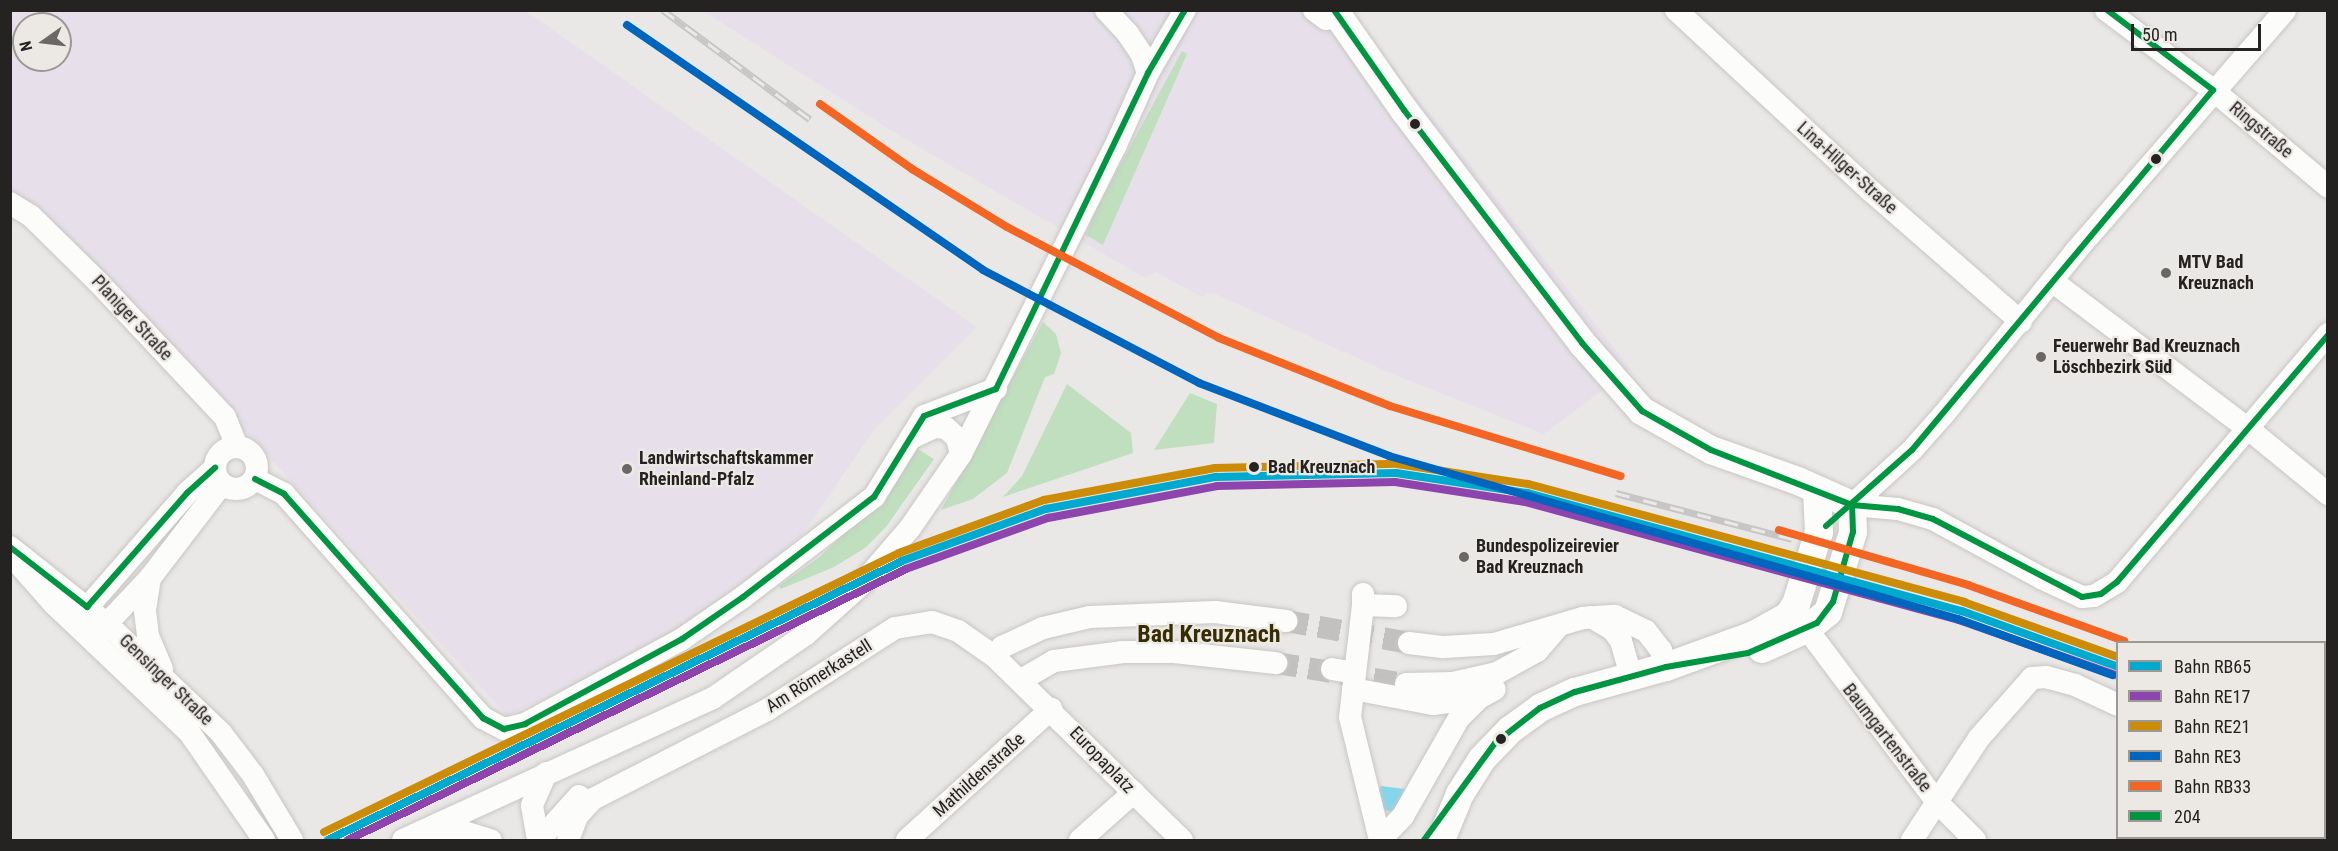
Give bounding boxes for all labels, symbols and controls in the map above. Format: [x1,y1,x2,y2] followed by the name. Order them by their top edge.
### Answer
[12,12,72,72] north arrow
[2134,12,2264,50] scale bar
[2142,24,2177,45] text: 50 m
[16,39,36,53] text: N
[2225,97,2297,163] street label: Ringstraße
[1792,117,1902,219] street label: Lina-Hilger-Straße
[1409,118,1421,130] unlabelled marker
[2150,153,2162,165] unlabelled marker
[2178,252,2254,294] place label: MTV Bad Kreuznach
[2159,266,2173,280] marker: MTV Bad Kreuznach
[87,271,177,365] street label: Planiger Straße
[2053,336,2240,378] place label: Feuerwehr Bad Kreuznach Löschbezirk Süd
[2034,350,2048,364] marker: Feuerwehr Bad Kreuznach Löschbezirk Süd
[639,448,813,490] place label: Landwirtschaftskammer Rheinland-Pfalz
[1268,456,1375,478] place label: Bad Kreuznach
[1245,458,1263,476] marker: Bad Kreuznach
[620,462,634,476] marker: Landwirtschaftskammer Rheinland-Pfalz
[1476,536,1619,578] place label: Bundespolizeirevier Bad Kreuznach
[1457,550,1471,564] marker: Bundespolizeirevier Bad Kreuznach
[1137,621,1281,649] district label: Bad Kreuznach
[115,630,217,730] street label: Gensinger Straße
[762,635,876,717] street label: Am Römerkastell
[2116,641,2326,839] legend
[2174,656,2251,677] text: Bahn RB65
[1838,679,1936,797] street label: Baumgartenstraße
[2174,686,2250,707] text: Bahn RE17
[2174,716,2250,737] text: Bahn RE21
[1065,722,1139,798] street label: Europaplatz
[929,728,1029,822] street label: Mathildenstraße
[1495,733,1507,745] unlabelled marker
[2174,746,2241,767] text: Bahn RE3
[2174,776,2251,797] text: Bahn RB33
[2174,806,2201,827] text: 204

